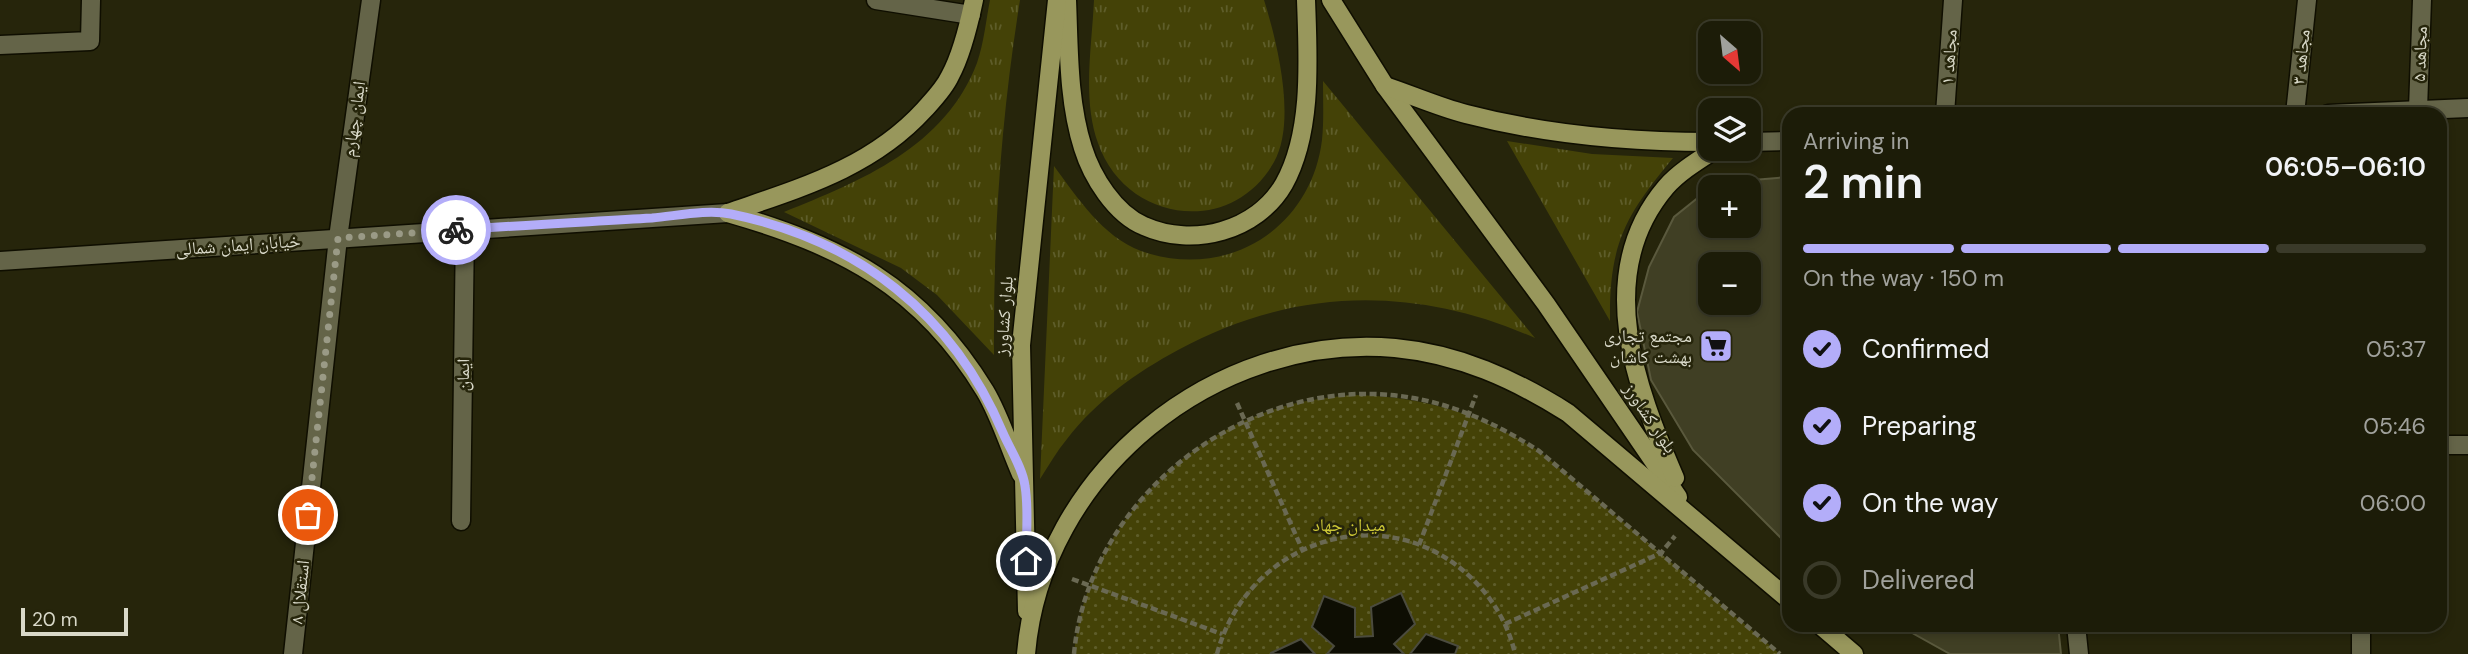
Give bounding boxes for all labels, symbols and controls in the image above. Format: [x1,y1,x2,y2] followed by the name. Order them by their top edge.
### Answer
[1698,21,1760,84] north arrow
[1698,21,1761,315] map controls
[2407,26,2433,82] street label: مجاهد ۵
[2286,28,2316,86] street label: مجاهد ۳
[1935,29,1963,85] street label: مجاهد ۱
[337,79,371,159] street label: ایمان چهارم
[1698,98,1761,161] button: layers
[1803,126,1909,156] text: Arriving in
[2265,150,2426,184] text: 06:05–06:10
[1803,152,1923,212] text: 2 min
[1698,175,1761,238] button: +
[421,195,491,265] courier
[437,211,475,249] icon: bike
[175,229,301,261] street label: خیابان ایمان شمالی
[1698,252,1761,315] button: −
[1803,263,2004,293] text: On the way · 150 m
[989,275,1019,358] street label: بلوار کشاورز
[1604,324,1692,369] place label: مجتمع تجاری بهشت کاشان
[1697,327,1735,365] supermarket icon: مجتمع تجاری بهشت کاشان
[1803,330,1841,368] icon: check
[1862,332,1989,366] text: Confirmed
[2366,334,2426,364] text: 05:37
[451,358,475,392] street label: ایمان
[1617,377,1682,458] street label: بلوار کشاورز
[1803,407,1841,445] icon: check
[1862,409,1977,443] text: Preparing
[2363,411,2426,441] text: 05:46
[1803,484,1841,522] icon: check
[278,485,338,545] pin
[1862,486,1998,520] text: On the way
[2360,488,2426,518] text: 06:00
[289,496,327,534] icon: bag
[1312,513,1386,537] park label: میدان جهاد
[996,531,1056,591] pin
[1007,542,1045,580] icon: home
[285,559,315,625] street label: استقلال ۸
[1862,563,1975,597] text: Delivered
[21,605,128,637] scale bar
[32,607,78,632] text: 20 m

